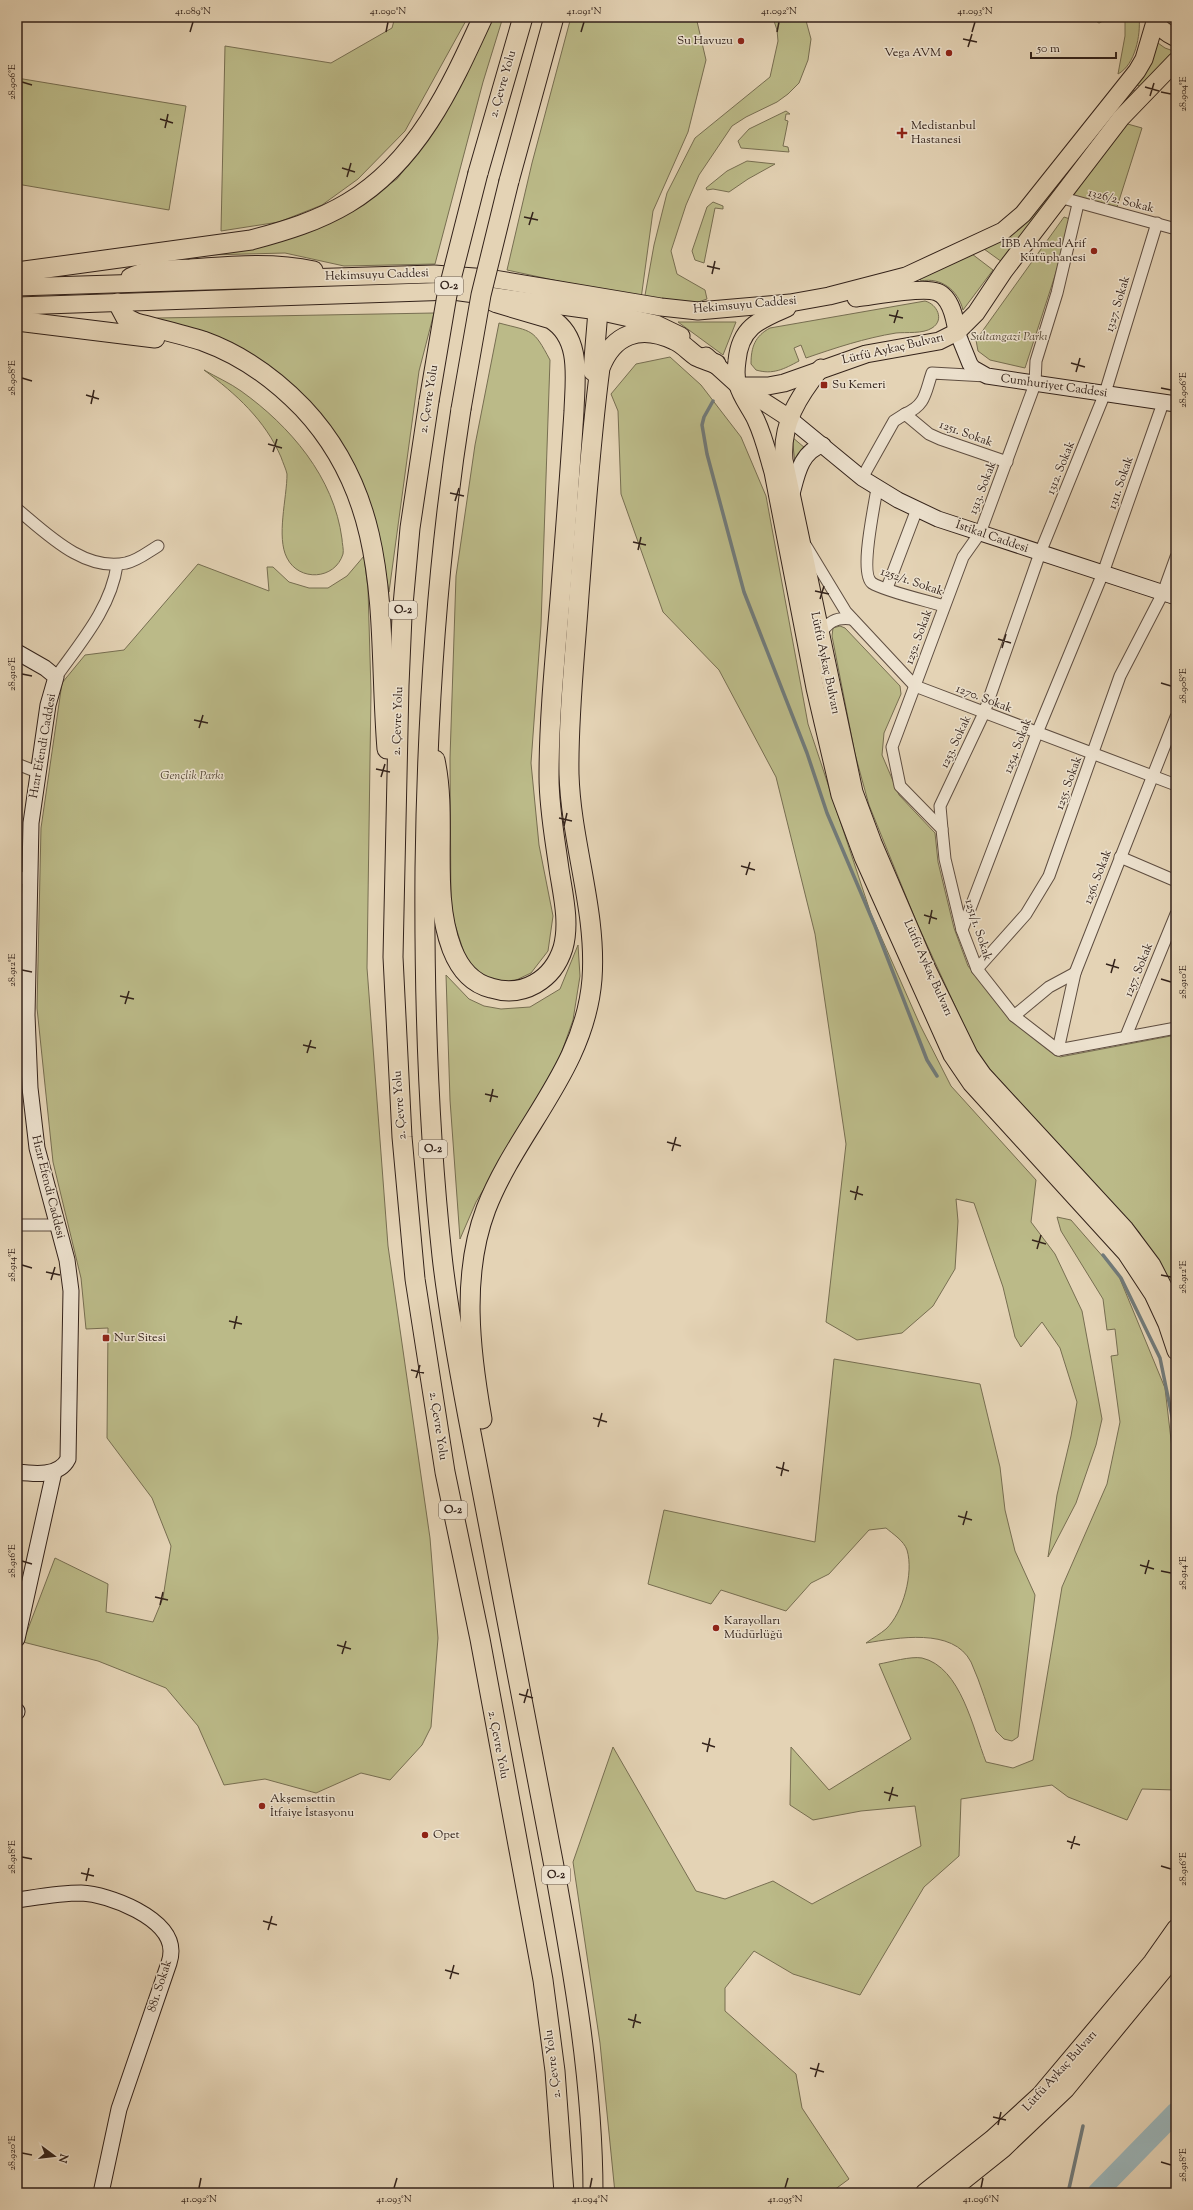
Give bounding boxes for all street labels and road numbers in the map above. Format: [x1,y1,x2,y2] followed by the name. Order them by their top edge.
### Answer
[485,48,521,120] street label: 2. Çevre Yolu
[1086,184,1157,218] street label: 1326/2. Sokak
[325,264,430,286] street label: Hekimsuyu Caddesi
[1101,273,1135,334] street label: 1327. Sokak
[435,277,463,295] road number: O-2
[692,291,798,318] street label: Hekimsuyu Caddesi
[840,328,946,369] street label: Lütfü Aykaç Bulvarı
[415,363,443,434] street label: 2. Çevre Yolu
[999,370,1109,403] street label: Cumhuriyet Caddesi
[937,416,996,452] street label: 1251. Sokak
[1042,438,1080,498] street label: 1312. Sokak
[1104,454,1139,512] street label: 1311. Sokak
[965,458,1002,517] street label: 1313. Sokak
[953,516,1031,558] street label: İstikal Caddesi
[878,563,946,601] street label: 1252/1. Sokak
[389,601,417,619] road number: O-2
[901,607,937,667] street label: 1252. Sokak
[805,610,845,716] street label: Lütfü Aykaç Bulvarı
[953,680,1015,718] street label: 1270. Sokak
[388,686,408,756] street label: 2. Çevre Yolu
[25,692,61,800] street label: Hızır Efendi Caddesi
[936,712,976,771] street label: 1253. Sokak
[999,715,1037,776] street label: 1254. Sokak
[1051,753,1087,812] street label: 1255. Sokak
[1079,847,1117,907] street label: 1256. Sokak
[960,897,997,964] street label: 1251/1. Sokak
[899,917,958,1020] street label: Lütfü Aykaç Bulvarı
[1120,940,1158,1000] street label: 1257. Sokak
[389,1070,411,1140] street label: 2. Çevre Yolu
[26,1133,70,1241] street label: Hızır Efendi Caddesi
[419,1140,447,1158] road number: O-2
[424,1391,452,1462] street label: 2. Çevre Yolu
[439,1501,467,1519] road number: O-2
[483,1709,513,1781] street label: 2. Çevre Yolu
[542,1866,570,1884] road number: O-2
[143,1957,177,2014] street label: 881. Sokak
[1019,2026,1102,2116] street label: Lütfü Aykaç Bulvarı
[540,2029,566,2099] street label: 2. Çevre Yolu

